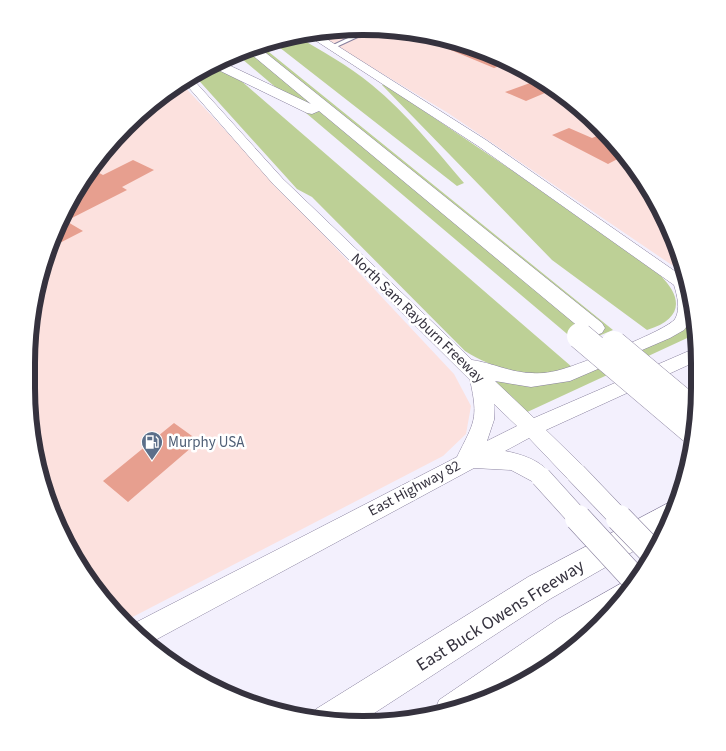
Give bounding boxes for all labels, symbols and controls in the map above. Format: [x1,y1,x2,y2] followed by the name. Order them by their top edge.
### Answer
[346,249,489,388] street label: North Sam Rayburn Freeway
[140,430,164,461] fuel station icon: Murphy USA
[168,432,245,453] place label: Murphy USA
[364,455,464,522] street label: East Highway 82
[411,553,590,677] street label: East Buck Owens Freeway

